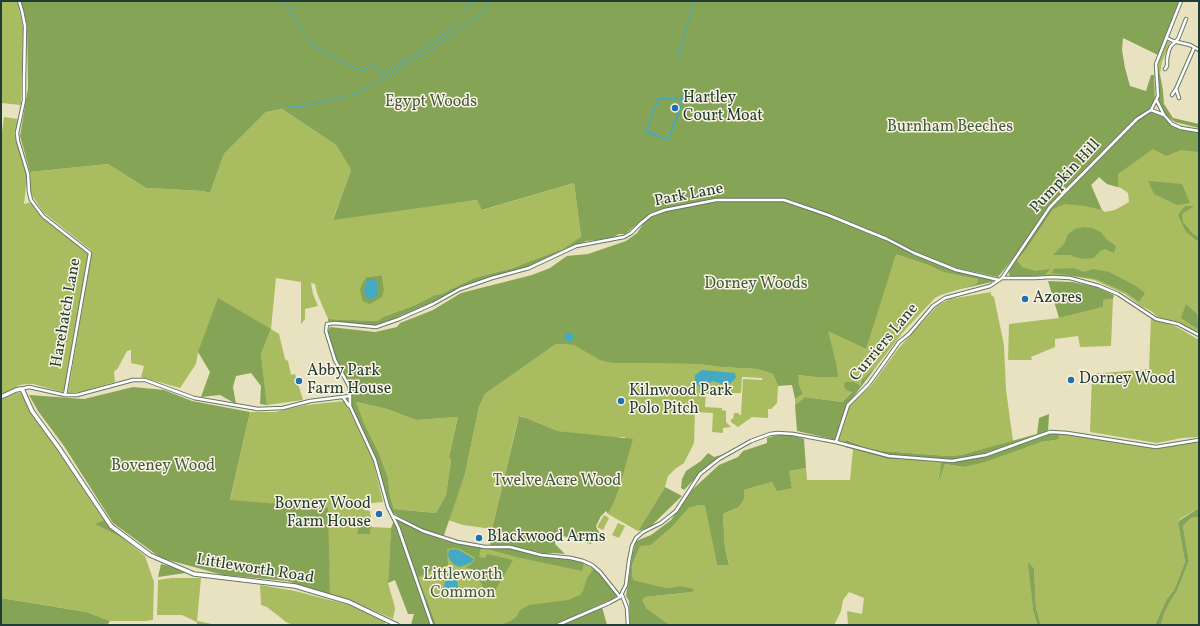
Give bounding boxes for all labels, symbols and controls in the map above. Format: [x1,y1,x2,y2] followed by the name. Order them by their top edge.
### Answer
[683,89,763,127] place label: Hartley Court Moat
[385,93,477,113] park label: Egypt Woods
[670,103,680,113] marker: Hartley Court Moat
[887,118,1013,138] park label: Burnham Beeches
[1027,136,1105,218] street label: Pumpkin Hill
[653,180,725,212] street label: Park Lane
[48,257,86,369] street label: Harehatch Lane
[704,275,808,295] park label: Dorney Woods
[1033,289,1082,309] place label: Azores
[1020,294,1030,304] marker: Azores
[847,300,923,386] street label: Curriers Lane
[307,362,391,400] place label: Abby Park Farm House
[1079,370,1176,390] place label: Dorney Wood
[1066,375,1076,385] marker: Dorney Wood
[294,376,304,386] marker: Abby Park Farm House
[629,382,733,420] place label: Kilnwood Park Polo Pitch
[616,396,626,406] marker: Kilnwood Park Polo Pitch
[111,457,215,477] park label: Boveney Wood
[493,472,621,492] park label: Twelve Acre Wood
[275,495,371,533] place label: Bovney Wood Farm House
[374,509,384,519] marker: Bovney Wood Farm House
[487,528,606,548] place label: Blackwood Arms
[474,533,484,543] marker: Blackwood Arms
[195,551,315,589] street label: Littleworth Road
[423,566,503,604] park label: Littleworth Common

